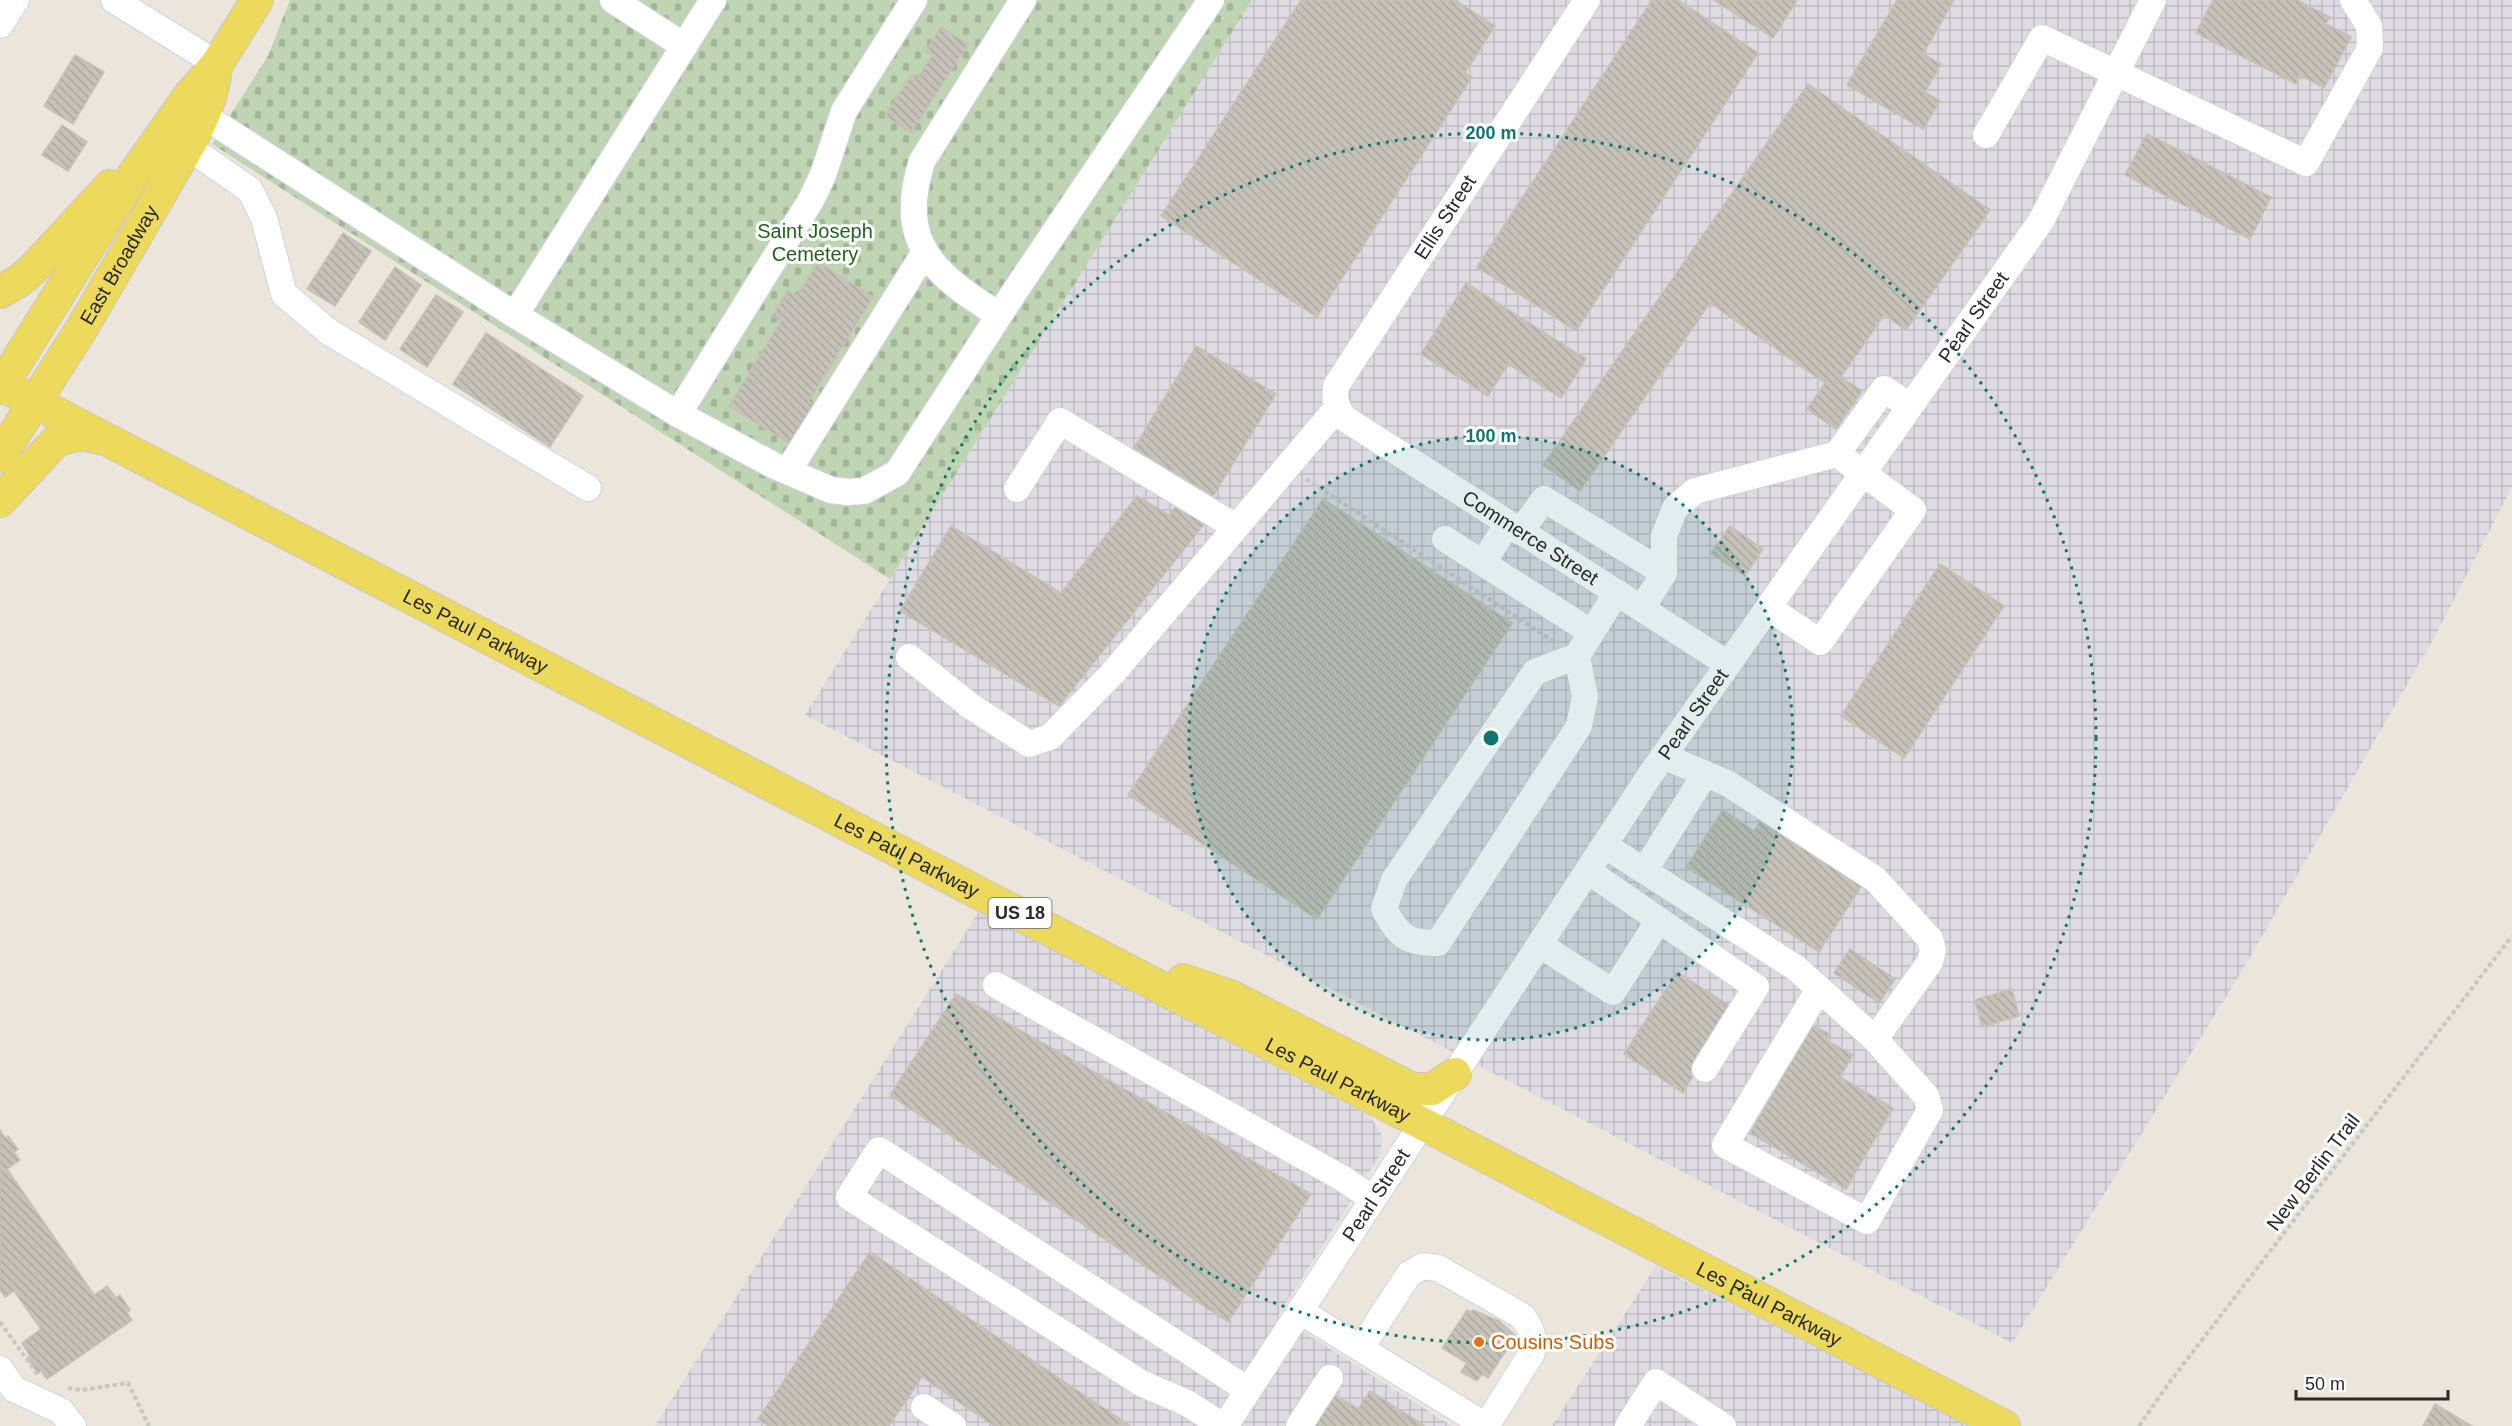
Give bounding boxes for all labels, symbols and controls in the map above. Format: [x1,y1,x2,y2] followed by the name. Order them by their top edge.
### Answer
[1465,123,1517,143] text: 200 m
[1410,171,1480,263] street label: Ellis Street
[75,201,162,329] street label: East Broadway
[757,220,873,265] park label: Saint Joseph Cemetery
[1934,267,2013,367] street label: Pearl Street
[1465,426,1517,446] text: 100 m
[1459,486,1603,589] street label: Commerce Street
[399,585,552,678] street label: Les Paul Parkway
[1654,664,1733,764] street label: Pearl Street
[1481,728,1501,748] centre of rings
[831,809,983,902] street label: Les Paul Parkway
[988,898,1052,928] road number: US 18
[1262,1033,1414,1126] street label: Les Paul Parkway
[2262,1109,2364,1235] street label: New Berlin Trail
[1338,1144,1414,1245] street label: Pearl Street
[1693,1257,1845,1351] street label: Les Paul Parkway
[1491,1331,1614,1353] place label: Cousins Subs
[1472,1335,1486,1349] marker: Cousins Subs
[2296,1363,2448,1401] scale bar
[2305,1374,2345,1394] text: 50 m

